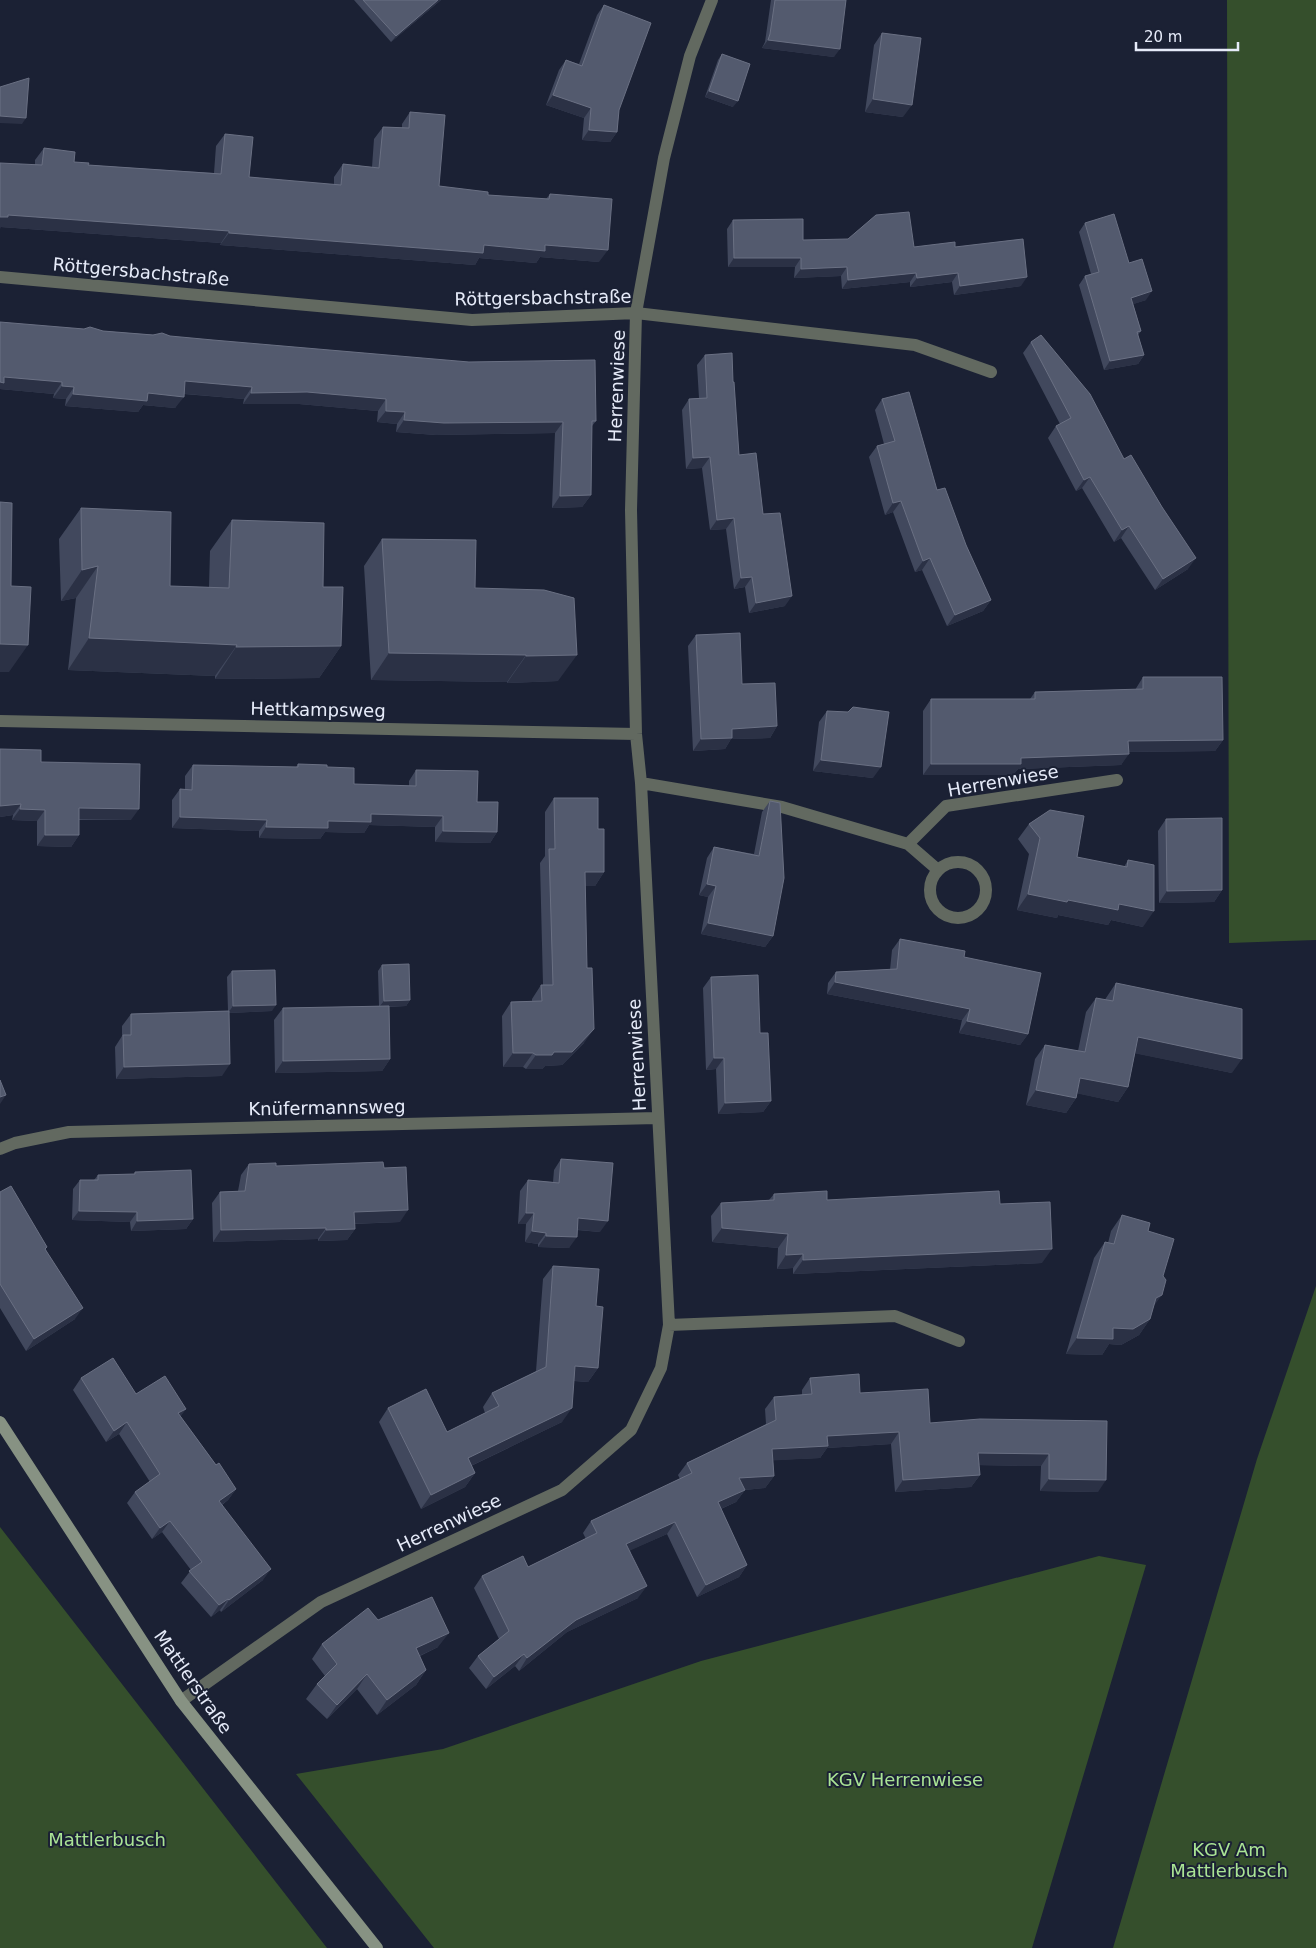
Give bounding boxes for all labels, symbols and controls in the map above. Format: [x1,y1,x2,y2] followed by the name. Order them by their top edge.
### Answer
[1136,20,1238,52] scale bar
[1144,28,1182,46] text: 20 m
[52,253,230,290] street label: Röttgersbachstraße
[454,285,632,310] street label: Röttgersbachstraße
[604,329,629,443] street label: Herrenwiese
[250,698,386,721] street label: Hettkampsweg
[946,760,1060,801] street label: Herrenwiese
[623,998,650,1112] street label: Herrenwiese
[248,1096,406,1119] street label: Knüfermannsweg
[393,1489,504,1556] street label: Herrenwiese
[150,1626,237,1737] street label: Mattlerstraße
[827,1769,983,1790] park label: KGV Herrenwiese
[48,1829,166,1850] park label: Mattlerbusch
[1170,1839,1288,1881] park label: KGV Am Mattlerbusch

